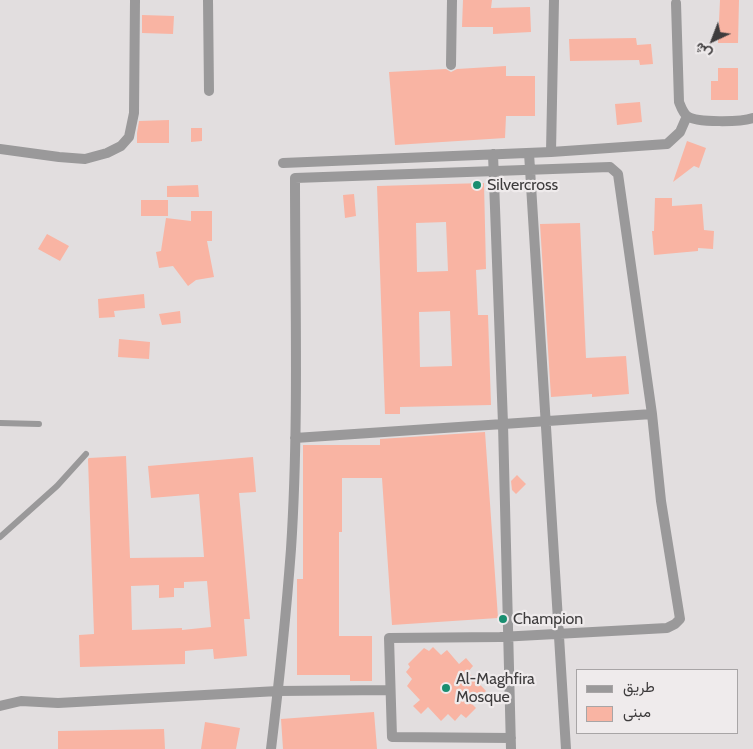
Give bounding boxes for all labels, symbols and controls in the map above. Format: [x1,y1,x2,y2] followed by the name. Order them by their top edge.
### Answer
[688,15,738,65] north arrow
[690,39,715,63] text: ش
[487,175,558,195] place label: Silvercross
[471,179,483,191] marker: Silvercross
[513,609,583,629] place label: Champion
[497,613,509,625] marker: Champion
[456,669,535,707] place label: Al-Maghfira Mosque
[576,669,738,734] legend
[623,678,655,696] text: طريق
[440,682,452,694] marker: Al-Maghfira Mosque
[623,703,651,721] text: مبنى

